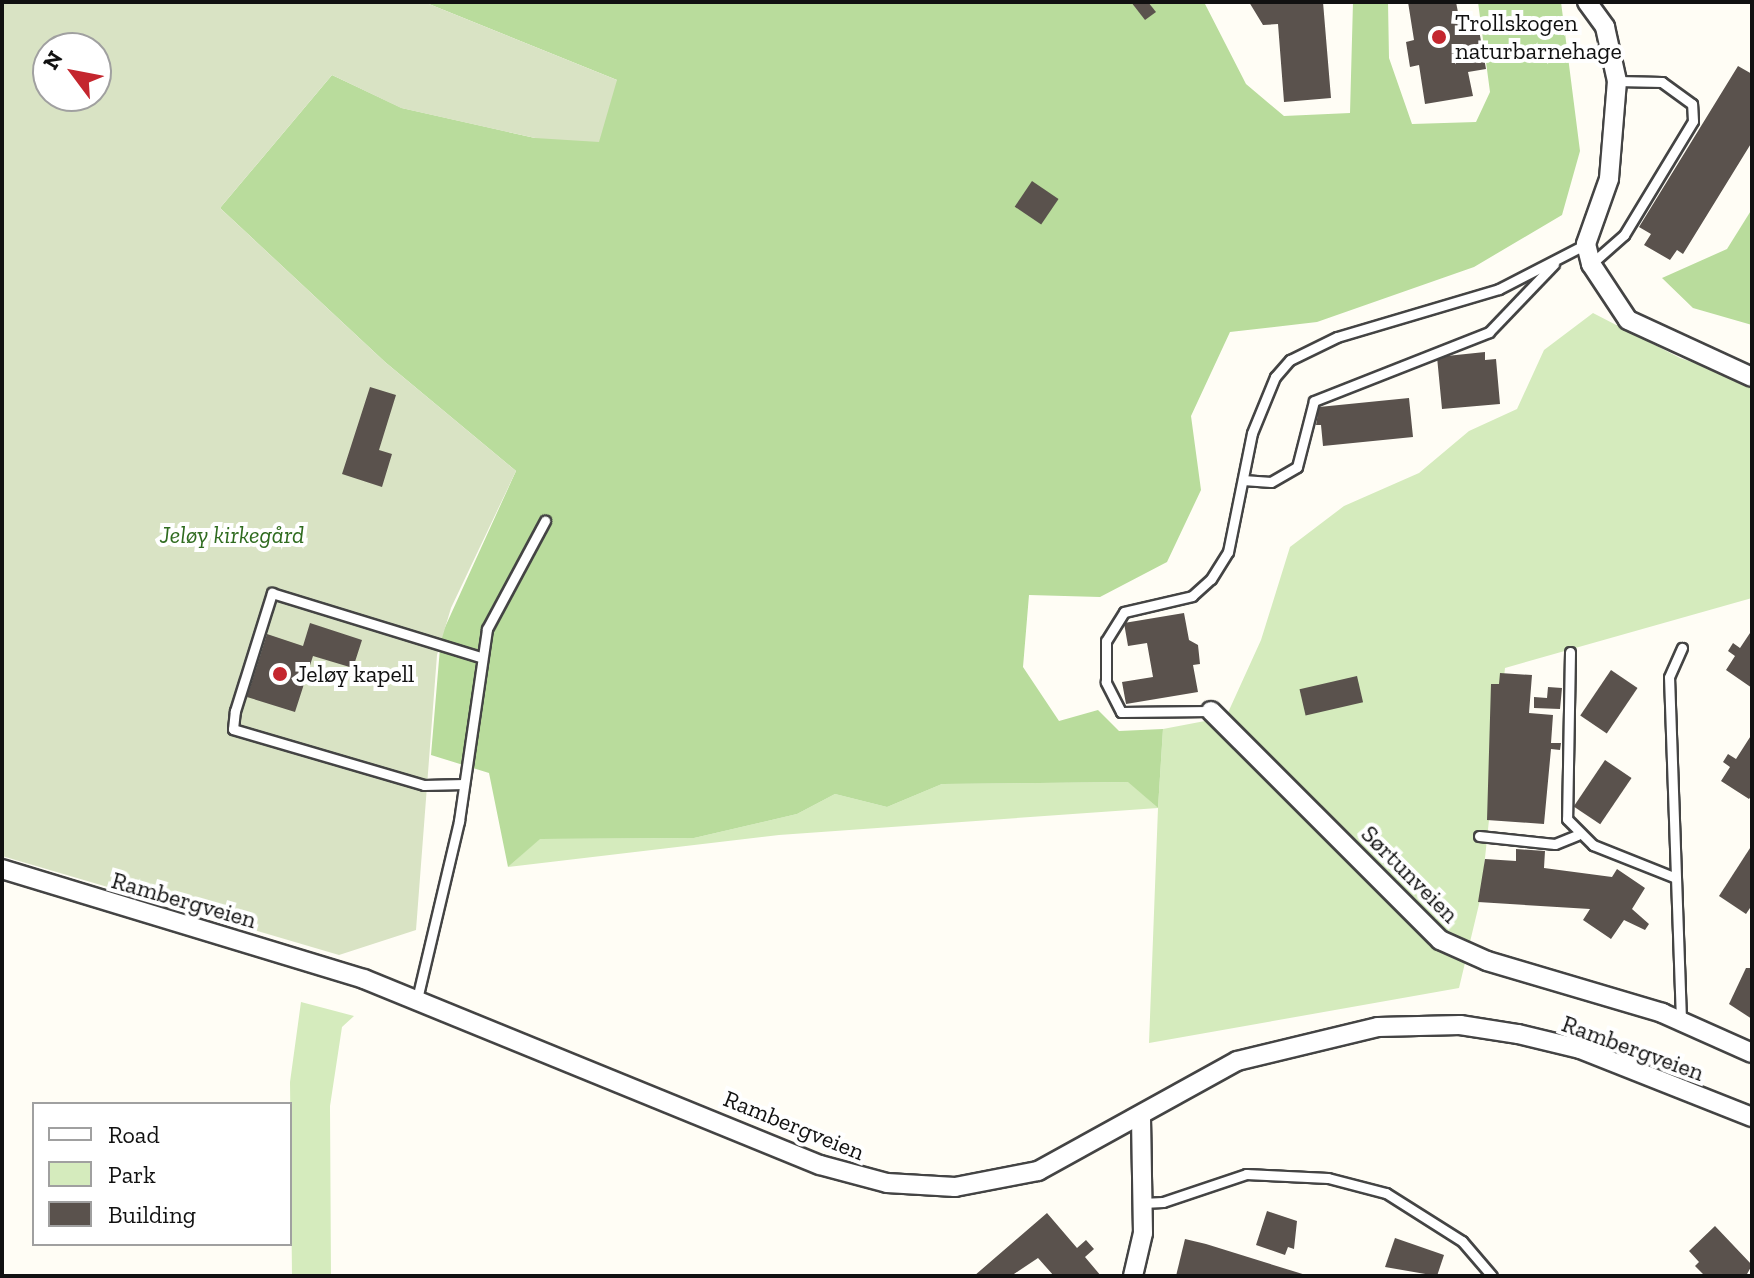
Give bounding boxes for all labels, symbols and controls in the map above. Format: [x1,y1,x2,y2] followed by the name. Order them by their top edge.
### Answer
[1455,9,1622,65] place label: Trollskogen naturbarnehage
[1430,28,1448,46] marker: Trollskogen naturbarnehage
[32,32,112,112] north arrow
[37,46,69,74] text: N
[160,521,304,549] park label: Jeløy kirkegård
[296,660,415,688] place label: Jeløy kapell
[271,665,289,683] marker: Jeløy kapell
[1355,819,1465,929] street label: Sørtunveien
[108,866,260,934] street label: Rambergveien
[1558,1009,1708,1087] street label: Rambergveien
[719,1084,869,1166] street label: Rambergveien
[32,1102,292,1246] legend
[108,1120,160,1149] text: Road
[108,1160,156,1189] text: Park
[108,1200,196,1229] text: Building

